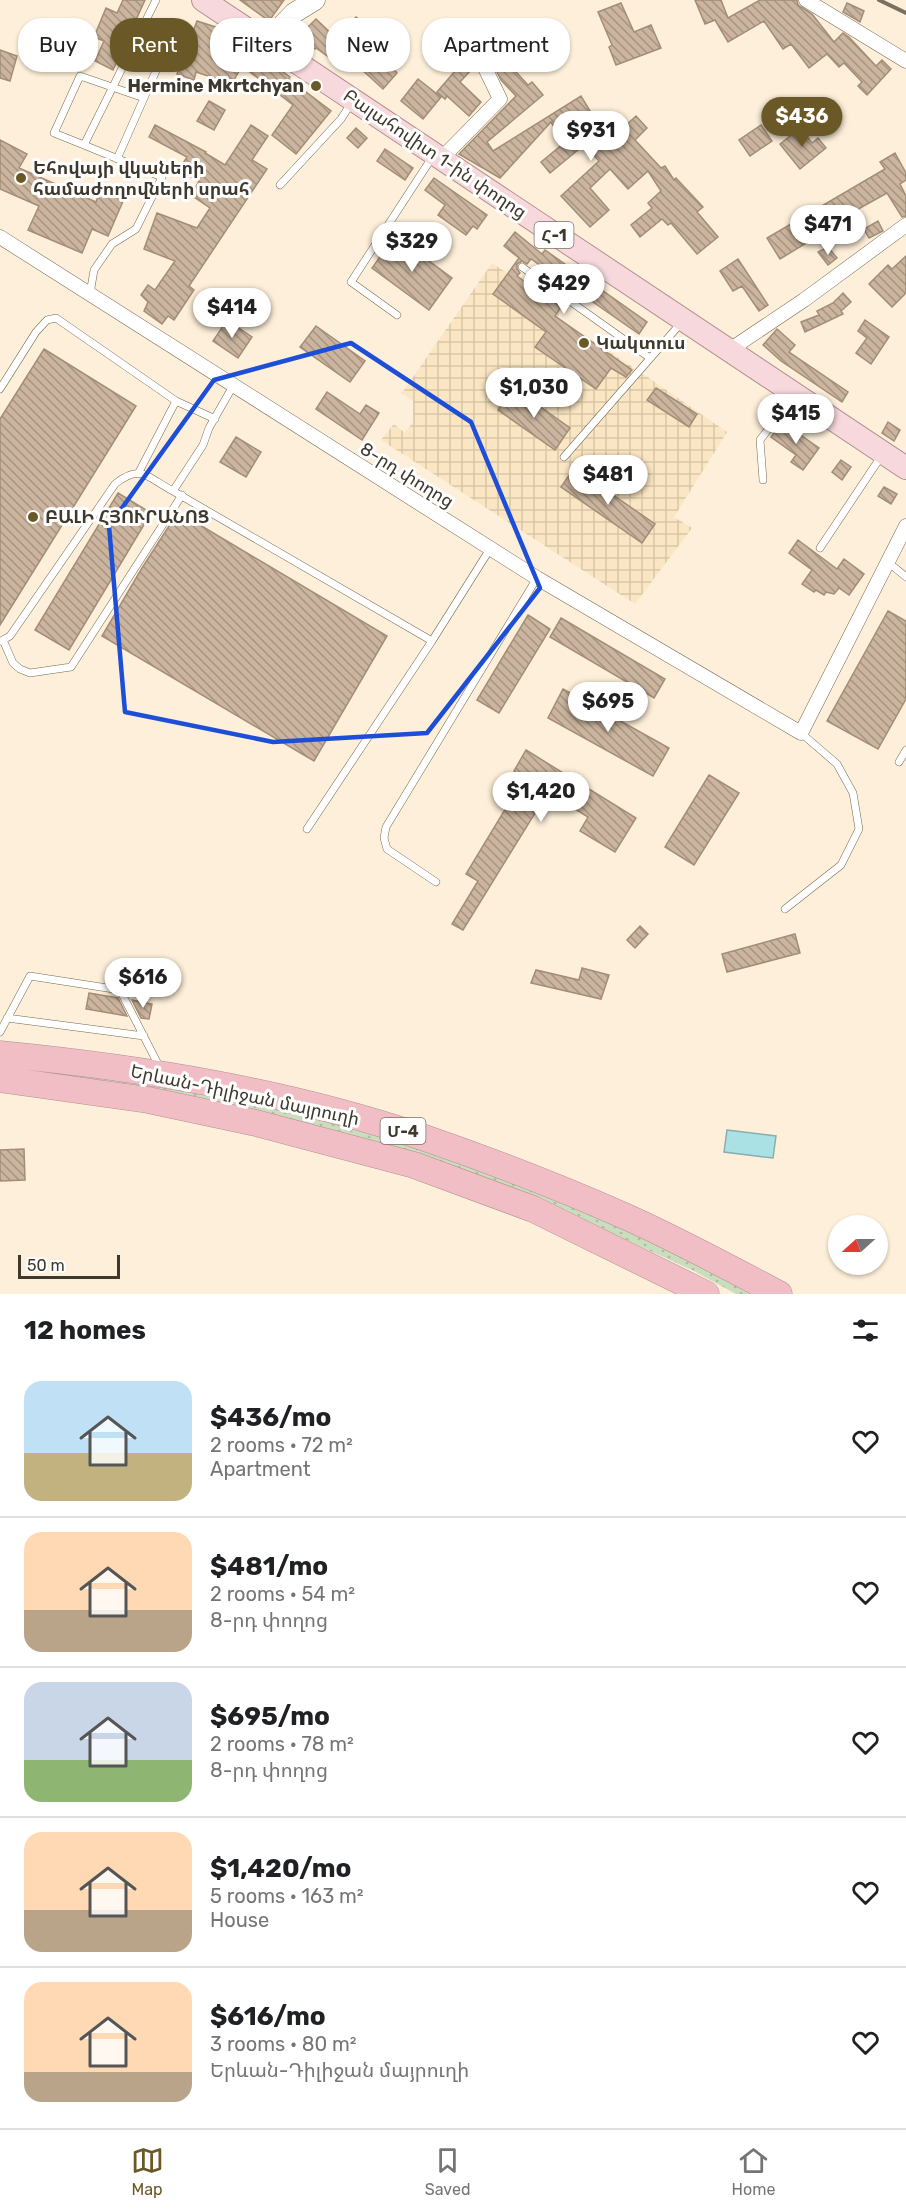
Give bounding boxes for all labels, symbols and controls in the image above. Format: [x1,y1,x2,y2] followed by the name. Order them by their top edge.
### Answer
[18,18,98,72] chip: Buy
[110,18,198,72] chip: Rent
[210,18,314,72] chip: Filters
[326,18,410,72] chip: New
[422,18,570,72] chip: Apartment
[127,75,304,97] place label: Hermine Mkrtchyan
[309,79,323,93] marker: Hermine Mkrtchyan
[339,84,531,224] street label: Բալահովիտ 1-ին փողոց
[766,97,838,148] pin: $436
[775,104,829,128] text: $436
[555,111,627,162] pin: $931
[567,118,615,142] text: $931
[33,157,250,200] place label: Եհովայի վկաների համաժողովների սրահ
[14,171,28,185] marker: Եհովայի վկաների համաժողովների սրահ
[792,205,864,256] pin: $471
[804,212,852,236] text: $471
[376,222,448,273] pin: $329
[534,222,574,248] road number: Հ-1
[386,229,438,253] text: $329
[528,264,600,315] pin: $429
[538,271,590,295] text: $429
[196,288,268,339] pin: $414
[207,295,257,319] text: $414
[596,332,686,354] place label: Կակտուս
[577,336,591,350] marker: Կակտուս
[485,368,583,419] pin: $1,030
[499,375,569,399] text: $1,030
[760,394,832,445] pin: $415
[771,401,821,425] text: $415
[356,438,458,512] street label: 8-րդ փողոց
[572,455,644,506] pin: $481
[583,462,633,486] text: $481
[45,506,210,528] place label: ԲԱԼԻ ՀՅՈՒՐԱՆՈՑ
[26,510,40,524] marker: ԲԱԼԻ ՀՅՈՒՐԱՆՈՑ
[572,682,644,733] pin: $695
[582,689,634,713] text: $695
[492,772,590,823] pin: $1,420
[507,779,575,803] text: $1,420
[107,958,179,1009] pin: $616
[119,965,167,989] text: $616
[129,1060,361,1130] street label: Երևան-Դիլիջան մայրուղի
[380,1118,426,1144] road number: Մ-4
[828,1215,888,1275] north arrow
[828,1215,888,1275] map controls
[18,1252,120,1280] scale bar
[27,1256,65,1275] text: 50 m
[849,1314,882,1347] icon: filters
[24,1315,146,1346] text: 12 homes
[210,1402,331,1433] text: $436/mo
[72,1405,144,1477] icon: home
[849,1425,882,1458] icon: heart
[210,1433,353,1457] text: 2 rooms · 72 m²
[210,1457,311,1481] text: Apartment
[210,1551,328,1582] text: $481/mo
[72,1556,144,1628] icon: home
[849,1576,882,1609] icon: heart
[210,1582,355,1606] text: 2 rooms · 54 m²
[210,1608,328,1632] text: 8-րդ փողոց
[210,1701,330,1732] text: $695/mo
[72,1706,144,1778] icon: home
[849,1726,882,1759] icon: heart
[210,1732,354,1756] text: 2 rooms · 78 m²
[210,1758,328,1782] text: 8-րդ փողոց
[210,1853,352,1884] text: $1,420/mo
[72,1856,144,1928] icon: home
[849,1876,882,1909] icon: heart
[210,1884,364,1908] text: 5 rooms · 163 m²
[210,1908,269,1932] text: House
[210,2001,326,2032] text: $616/mo
[72,2006,144,2078] icon: home
[849,2026,882,2059] icon: heart
[210,2032,357,2056] text: 3 rooms · 80 m²
[210,2058,469,2082] text: Երևան-Դիլիջան մայրուղի
[131,2144,164,2199] tab: Map
[425,2144,470,2199] tab: Saved
[732,2144,775,2199] tab: Home

